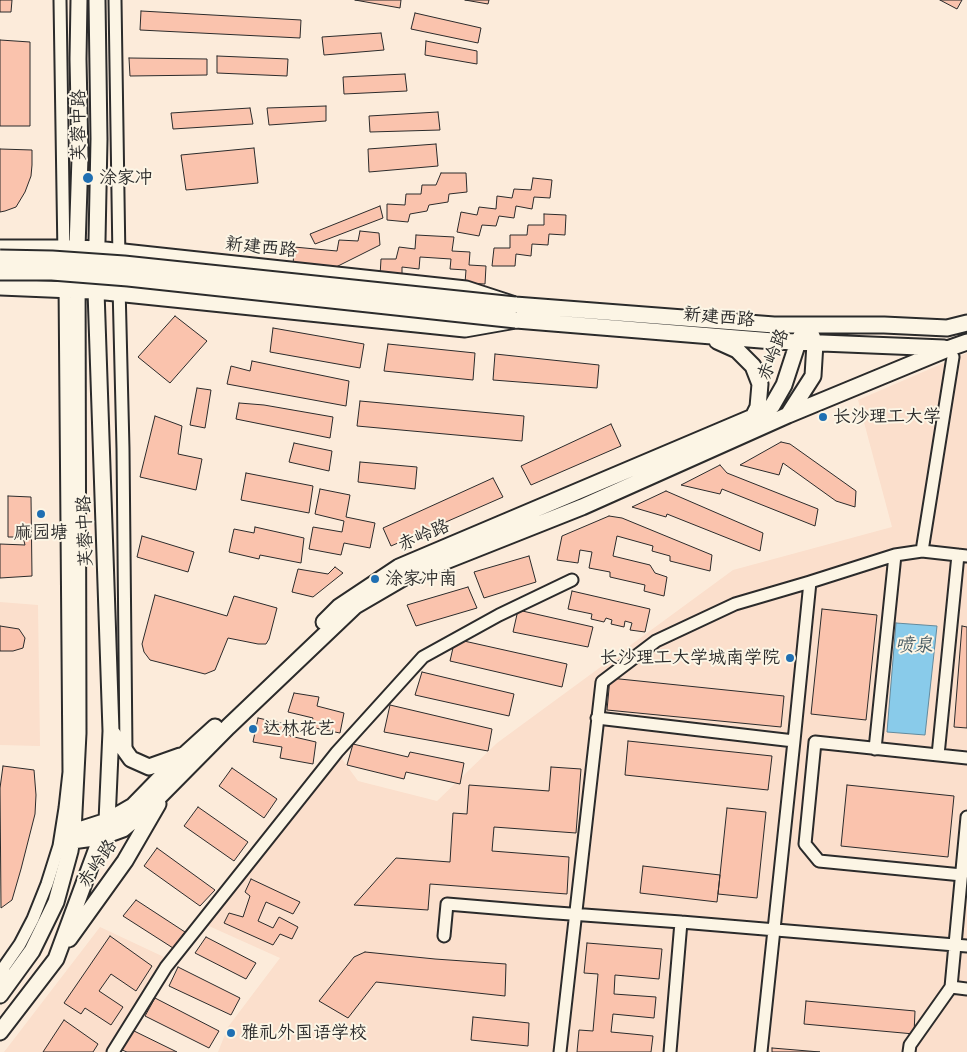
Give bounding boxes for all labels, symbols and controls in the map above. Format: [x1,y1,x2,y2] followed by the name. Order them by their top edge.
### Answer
[68,89,90,161] street label: 芙蓉中路
[99,167,153,189] place label: 涂家冲
[81,171,95,185] marker: 涂家冲
[224,233,298,263] street label: 新建西路
[682,304,756,332] street label: 新建西路
[754,326,794,384] street label: 赤岭路
[833,406,941,428] place label: 长沙理工大学
[817,411,829,423] marker: 长沙理工大学
[74,495,98,567] street label: 芙蓉中路
[35,508,47,520] marker: 麻园塘
[395,516,453,556] street label: 赤岭路
[14,522,68,544] place label: 麻园塘
[385,568,457,590] place label: 涂家冲南
[369,573,381,585] marker: 涂家冲南
[895,635,933,657] water label: 喷泉
[600,647,780,669] place label: 长沙理工大学城南学院
[784,652,796,664] marker: 长沙理工大学城南学院
[263,718,335,740] place label: 达林花艺
[247,723,259,735] marker: 达林花艺
[74,836,122,892] street label: 赤岭路
[241,1022,367,1044] place label: 雅礼外国语学校
[225,1027,237,1039] marker: 雅礼外国语学校

